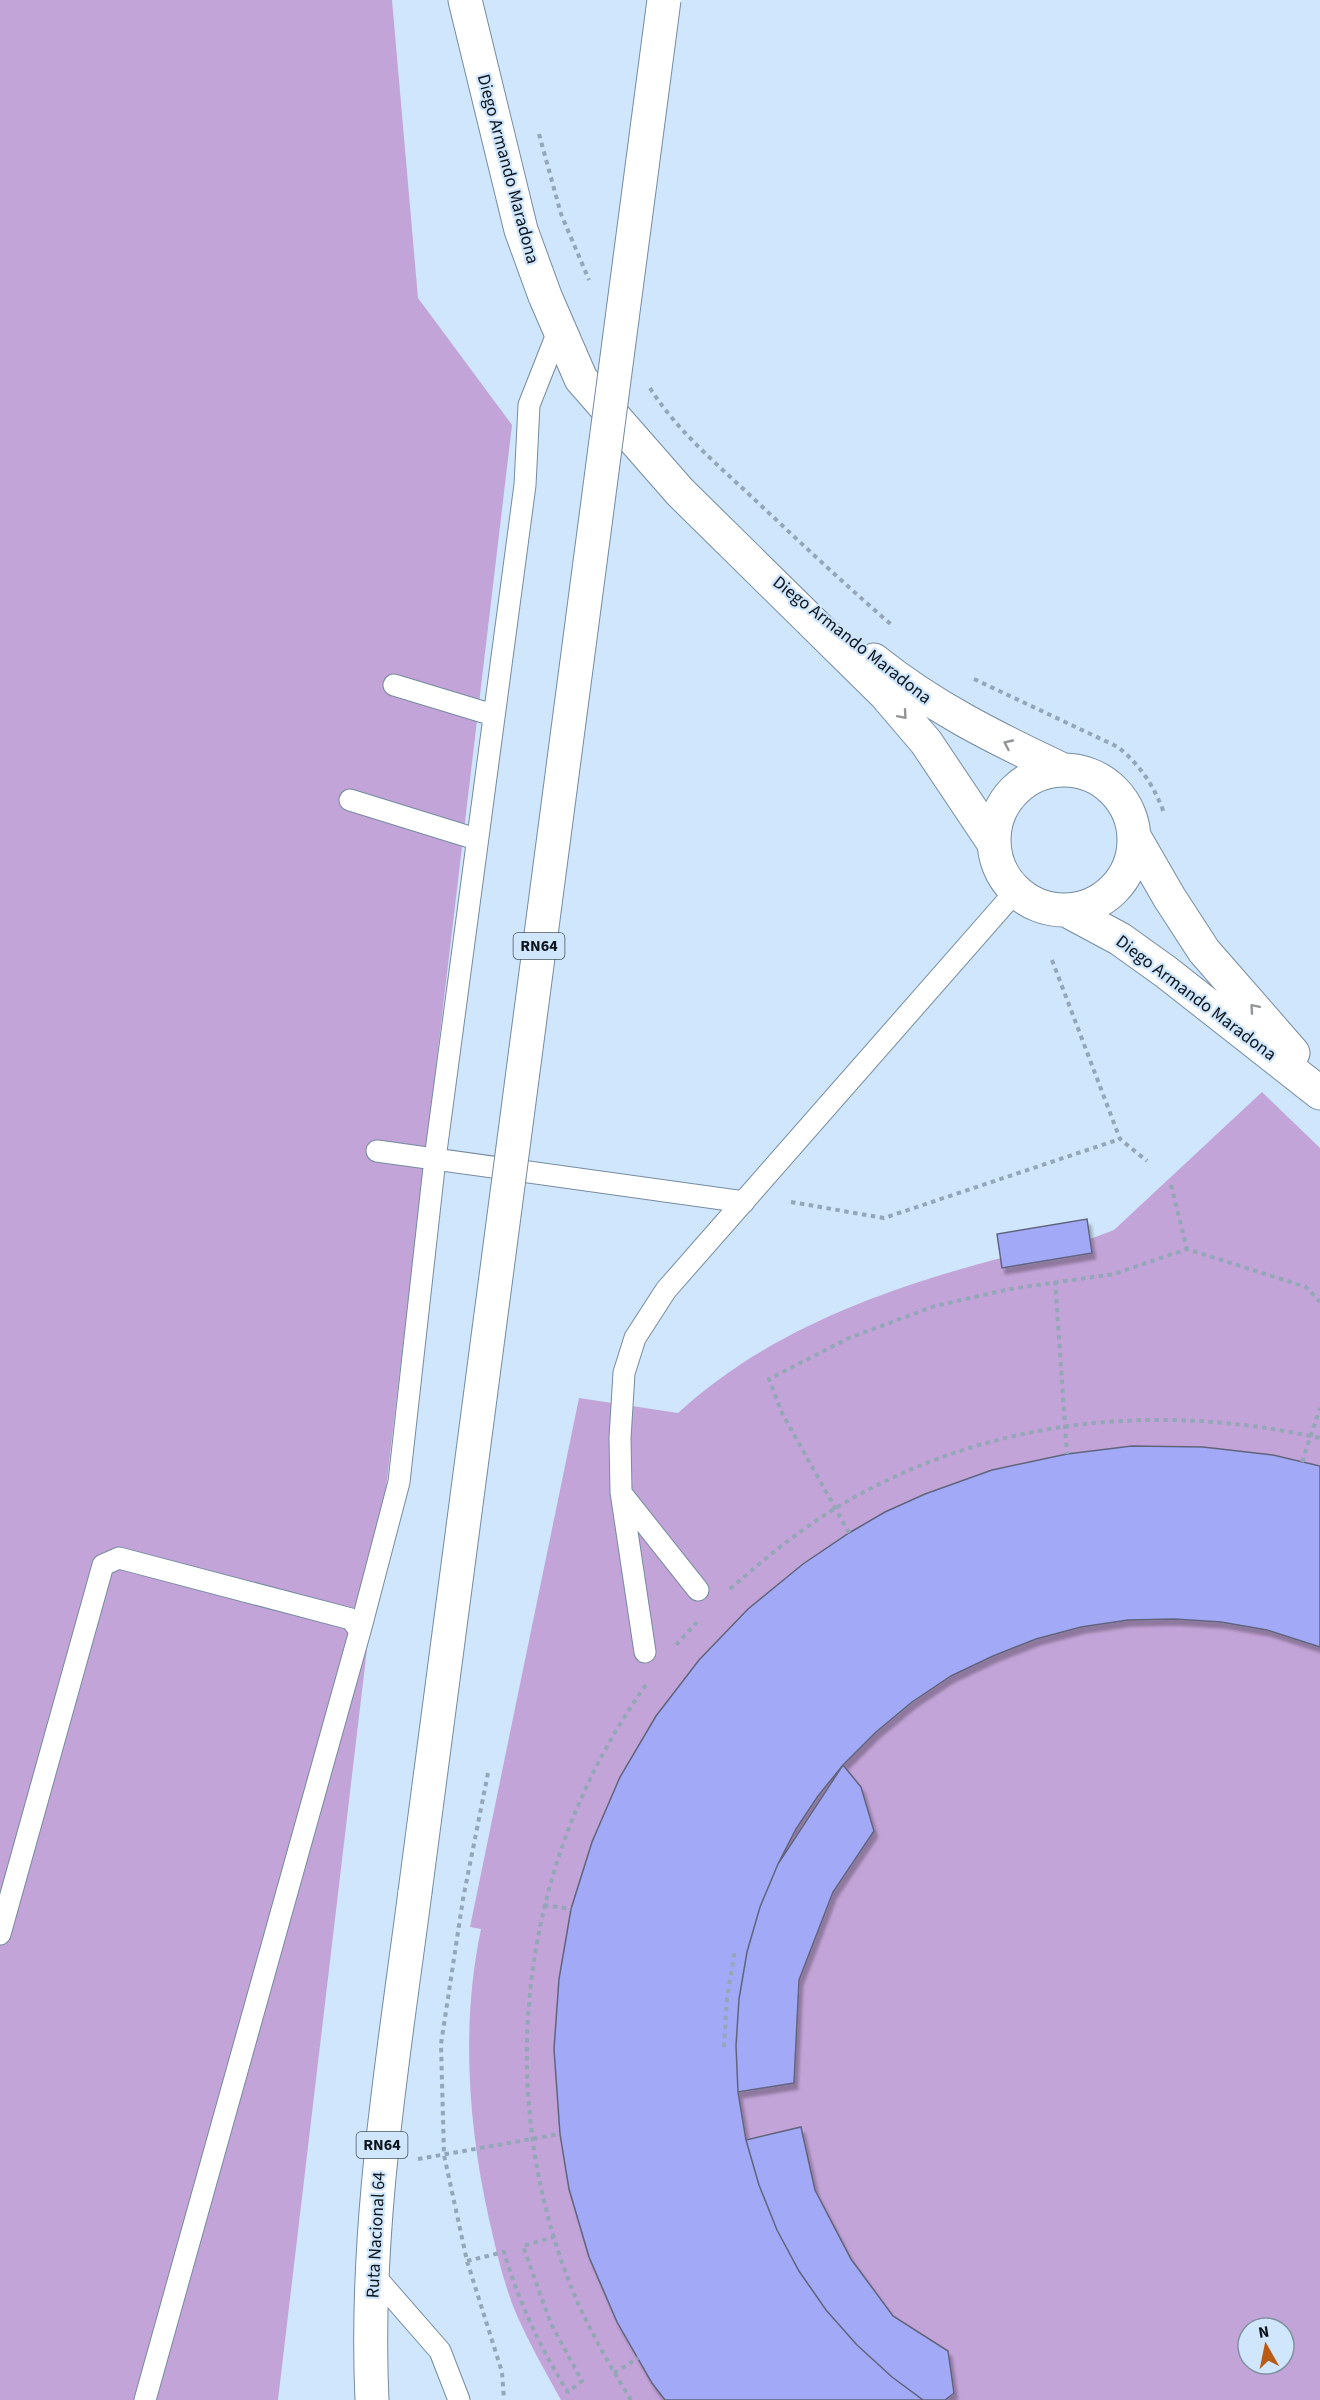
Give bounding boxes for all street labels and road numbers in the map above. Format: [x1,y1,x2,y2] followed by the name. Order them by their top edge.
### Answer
[471,71,545,267] street label: Diego Armando Maradona
[767,570,937,710] street label: Diego Armando Maradona
[1110,929,1282,1067] street label: Diego Armando Maradona
[514,933,564,959] road number: RN64
[356,2132,407,2158] road number: RN64
[360,2171,392,2299] street label: Ruta Nacional 64

